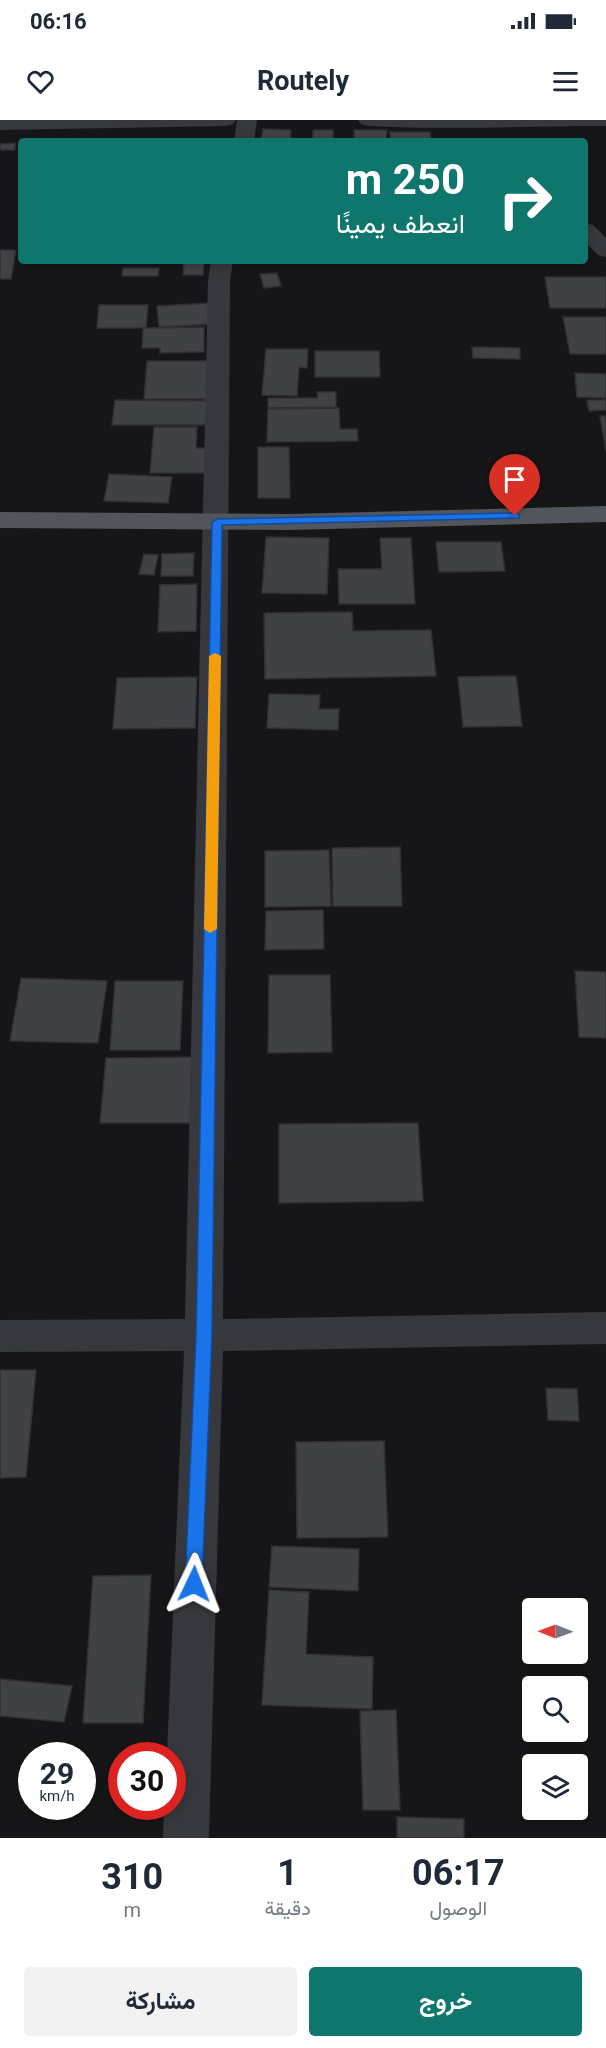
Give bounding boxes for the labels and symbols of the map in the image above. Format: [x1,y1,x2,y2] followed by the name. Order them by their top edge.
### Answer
[489,454,540,516] pin
[162,1552,226,1616] position arrow
[522,1598,588,1664] north arrow
[108,1742,186,1820] speed limit sign: 30

